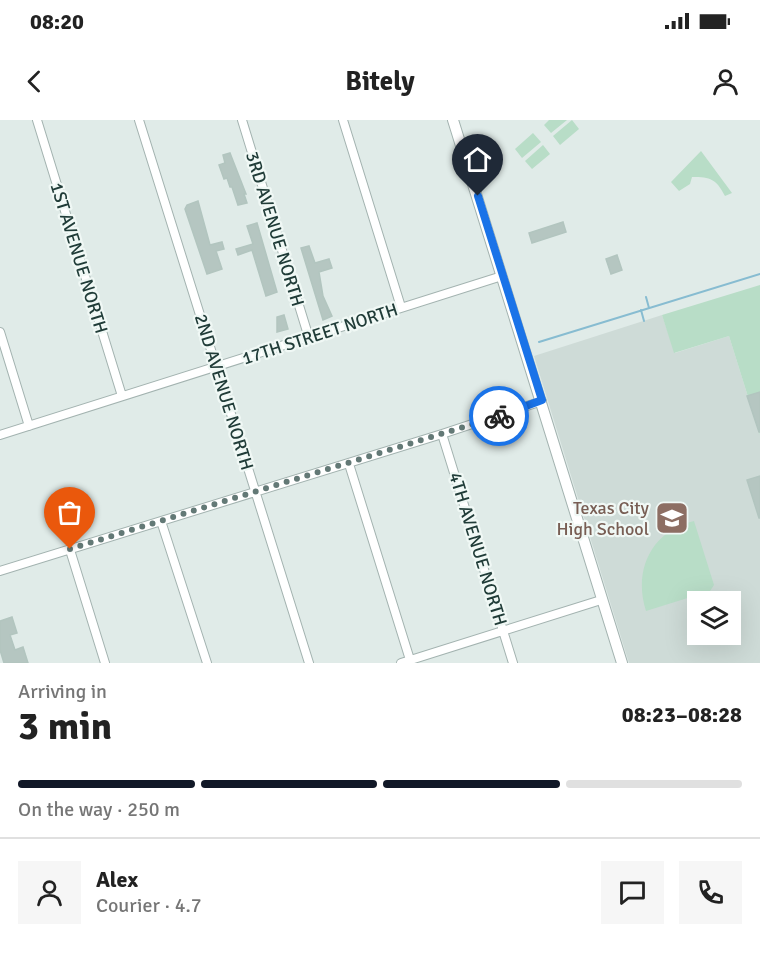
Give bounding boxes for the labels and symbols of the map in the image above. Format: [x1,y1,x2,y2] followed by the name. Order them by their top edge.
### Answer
[452,134,503,196] pin
[241,149,309,309] street label: 3RD AVENUE NORTH
[46,180,112,336] street label: 1ST AVENUE NORTH
[239,298,401,370] street label: 17TH STREET NORTH
[190,311,258,473] street label: 2ND AVENUE NORTH
[469,386,529,446] courier
[444,470,512,628] street label: 4TH AVENUE NORTH
[44,487,95,549] pin
[556,497,650,540] place label: Texas City High School
[654,500,690,536] school or university icon: Texas City High School

